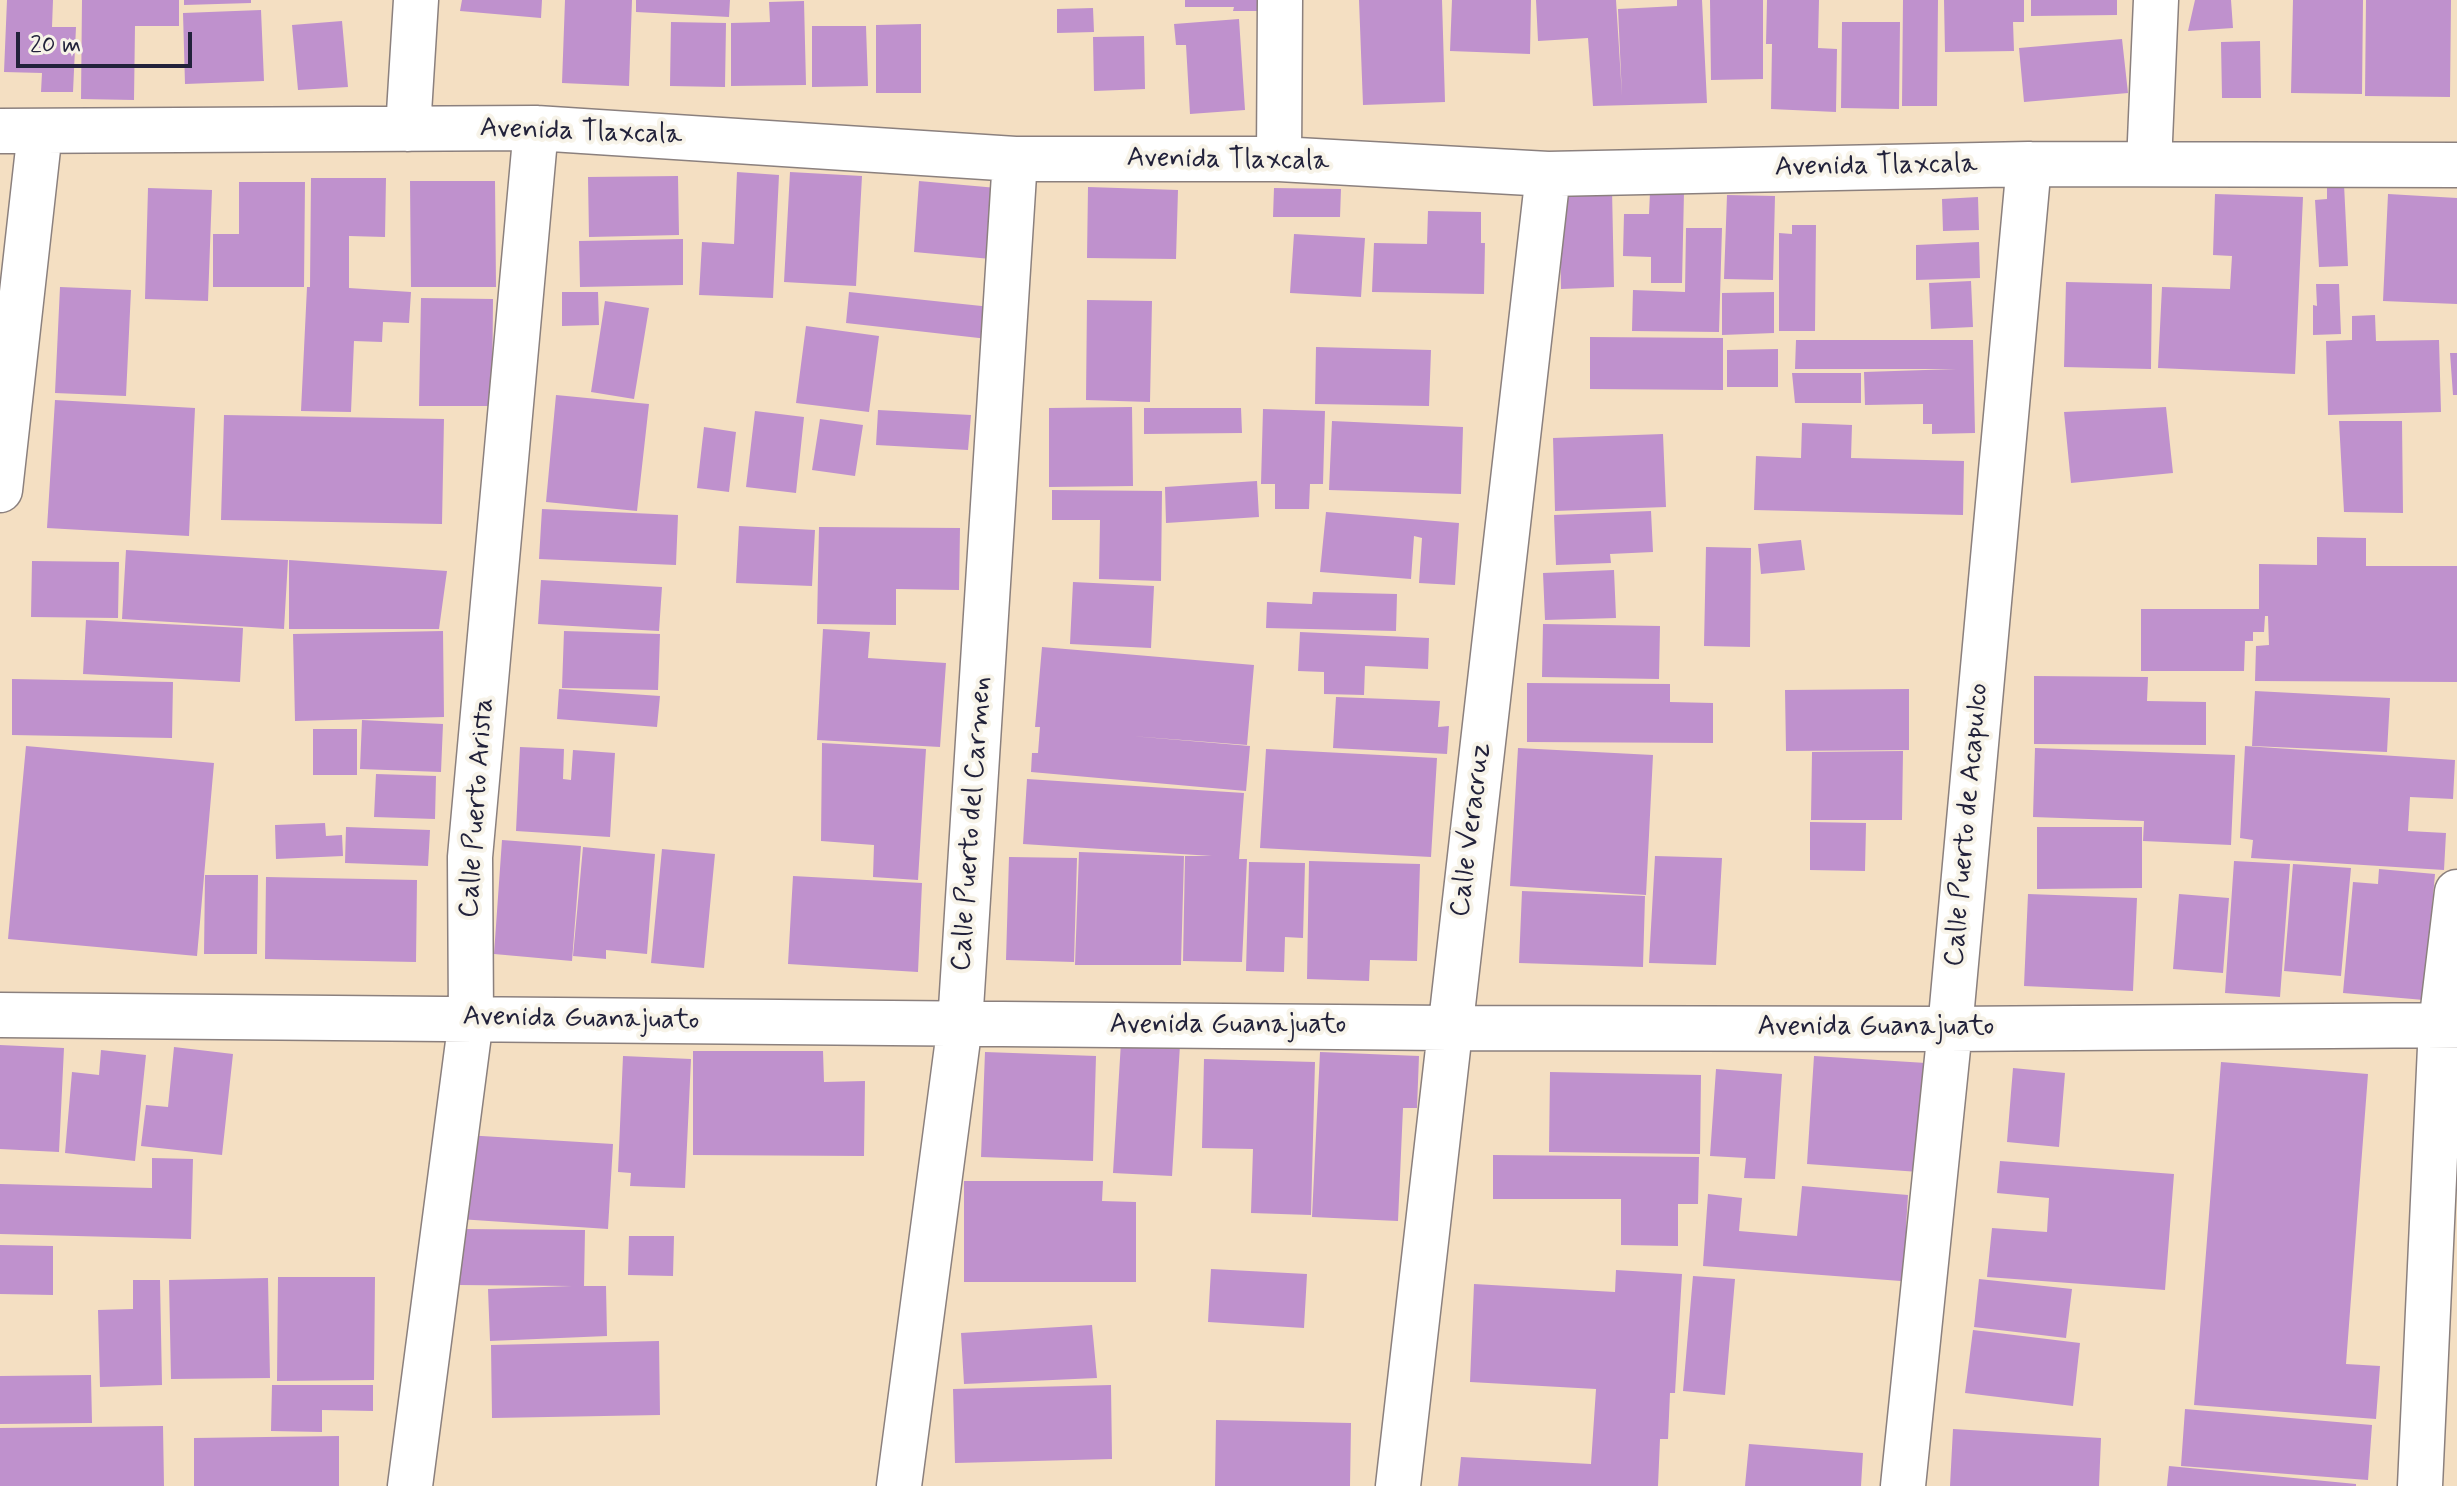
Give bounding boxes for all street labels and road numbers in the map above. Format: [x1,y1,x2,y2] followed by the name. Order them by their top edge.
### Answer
[479,113,683,153] street label: Avenida Tlaxcala
[1126,142,1330,180] street label: Avenida Tlaxcala
[1774,148,1978,186] street label: Avenida Tlaxcala
[946,675,1000,973] street label: Calle Puerto del Carmen
[1939,682,1997,968] street label: Calle Puerto de Acapulco
[454,697,502,919] street label: Calle Puerto Arista
[1445,741,1499,919] street label: Calle Veracruz
[462,1001,700,1039] street label: Avenida Guanajuato
[1110,1009,1346,1043] street label: Avenida Guanajuato
[1758,1011,1994,1045] street label: Avenida Guanajuato

